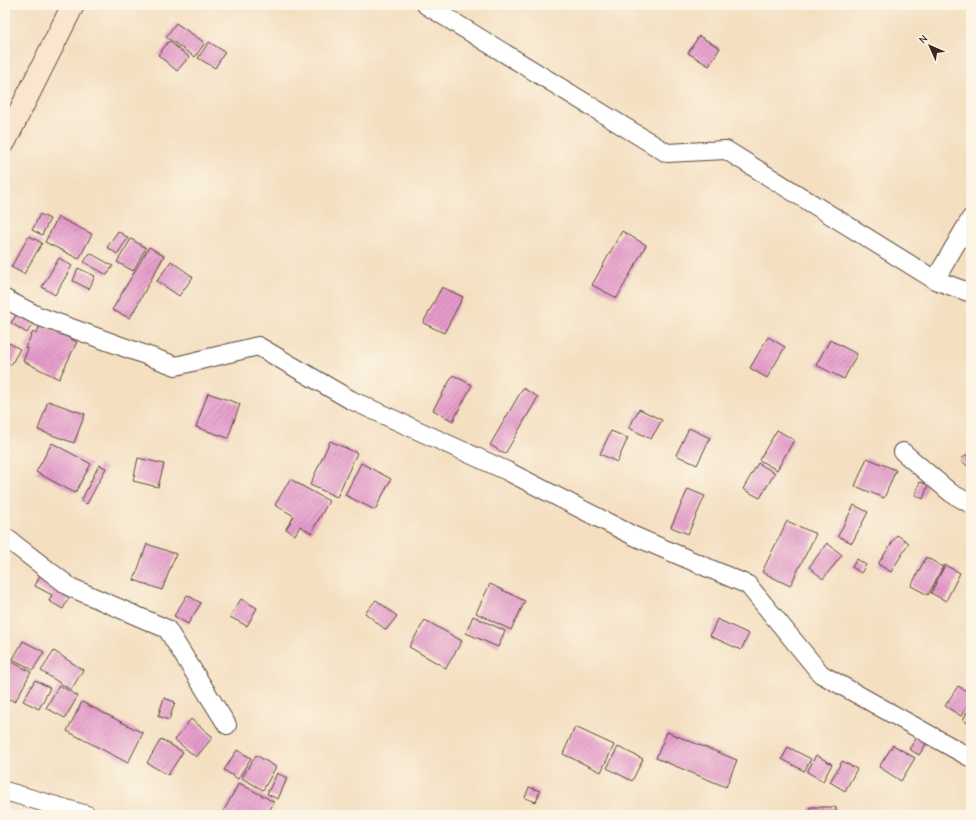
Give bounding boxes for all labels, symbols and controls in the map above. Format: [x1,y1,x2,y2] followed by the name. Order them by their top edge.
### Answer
[910,26,950,66] north arrow
[916,32,930,46] text: N

